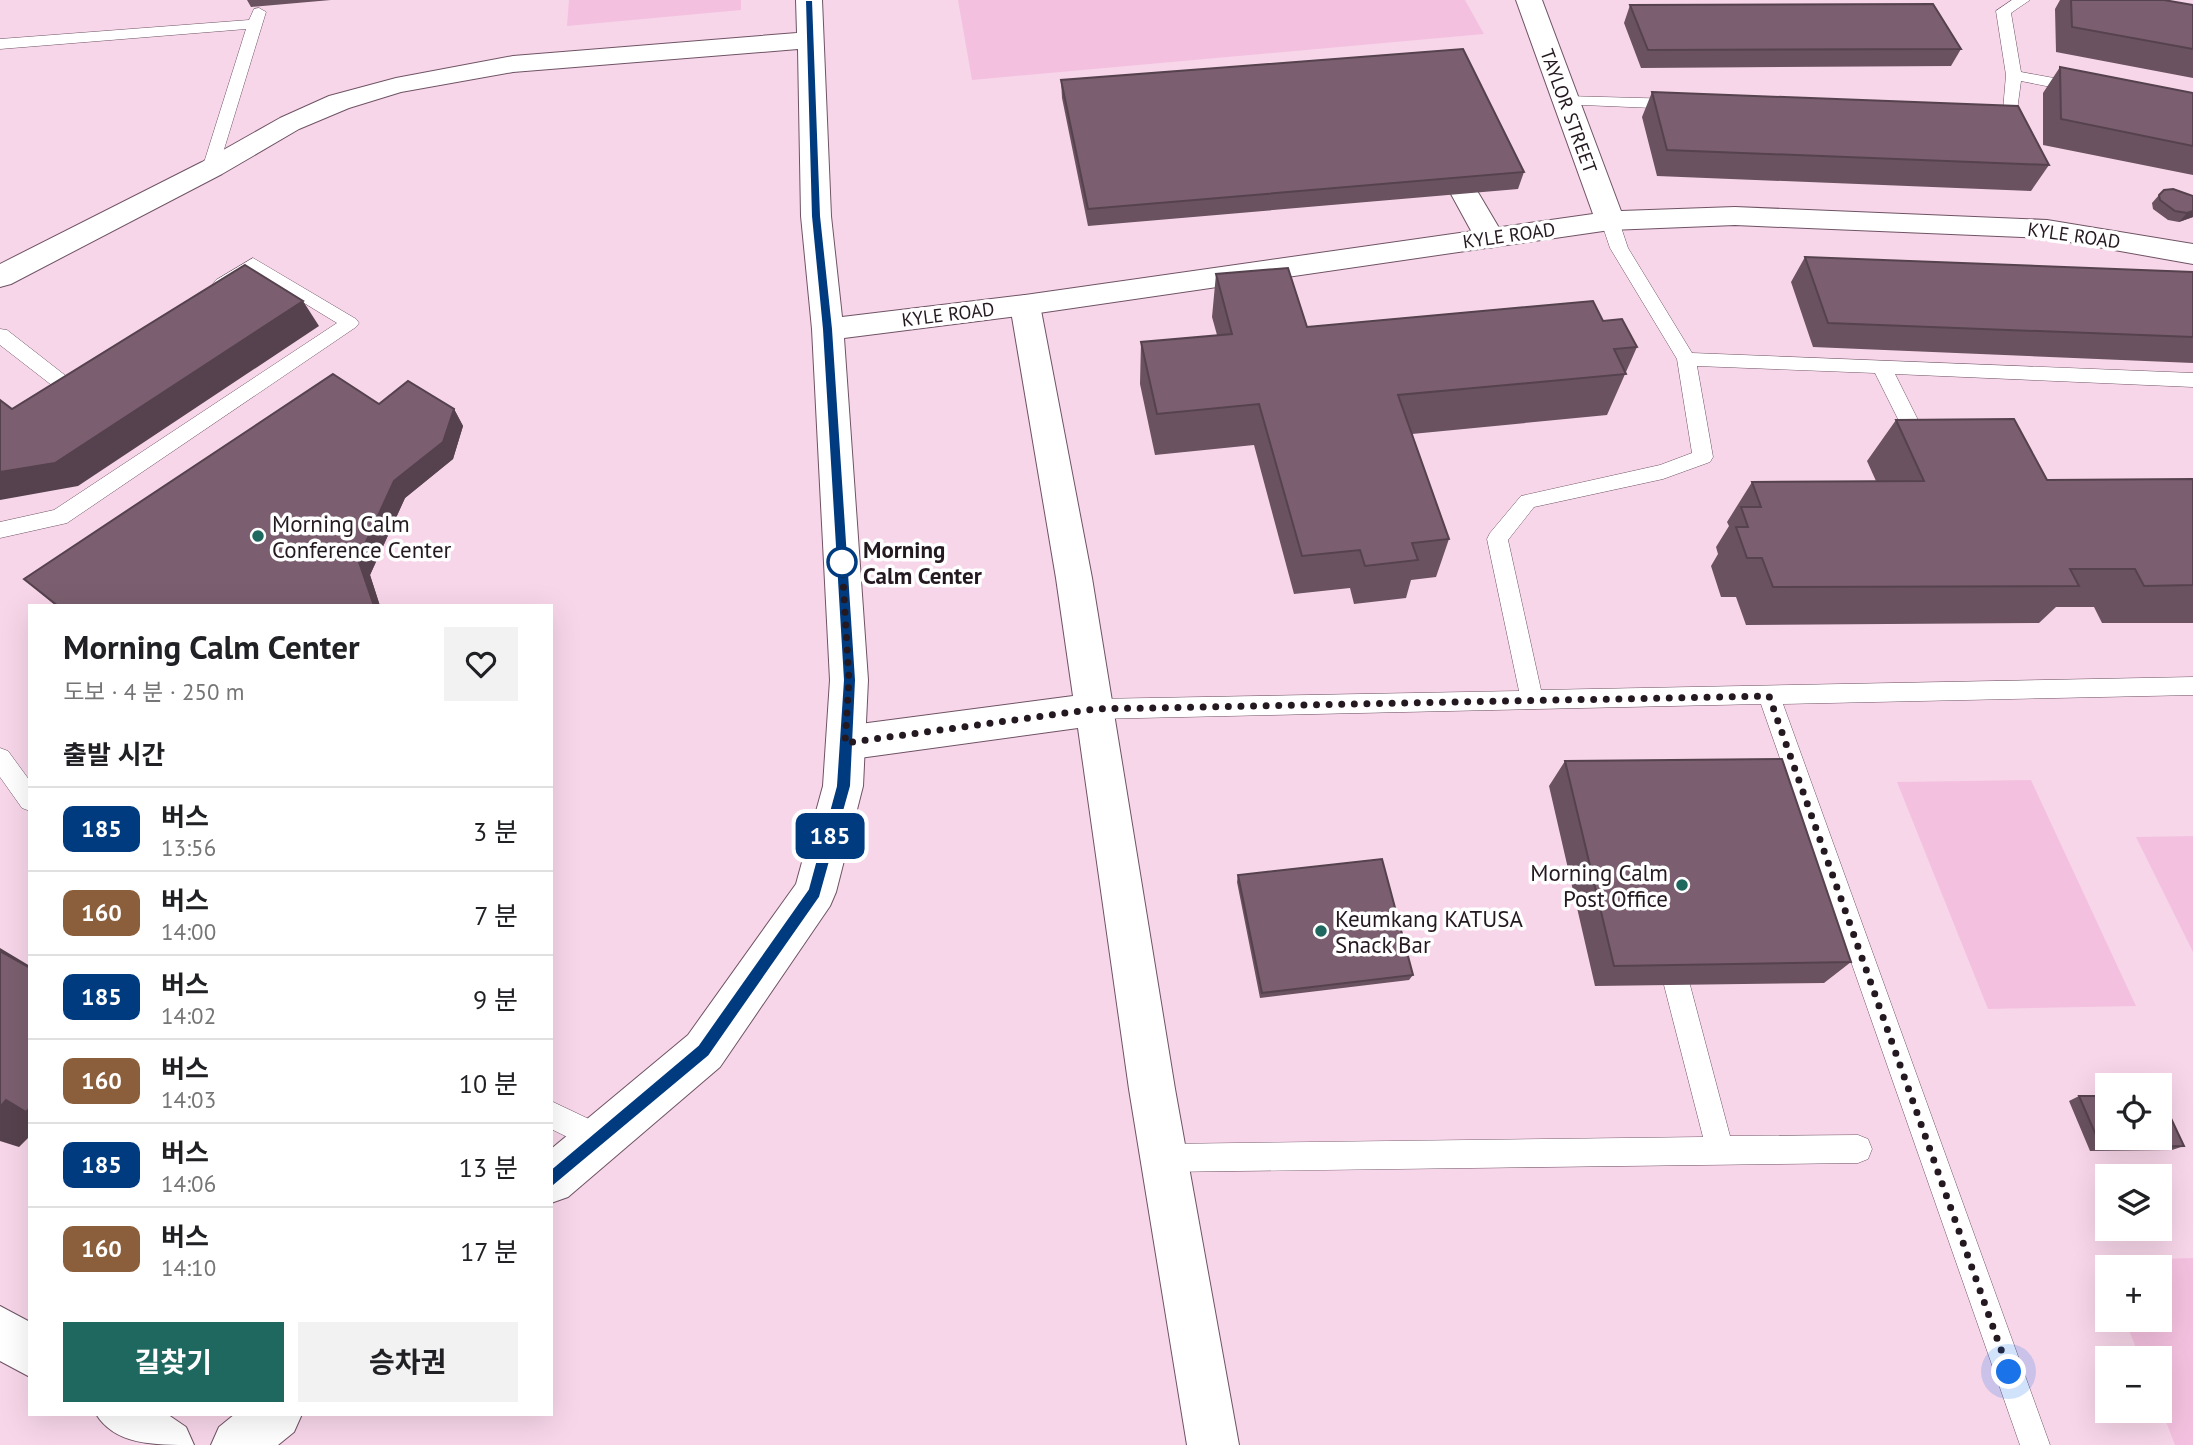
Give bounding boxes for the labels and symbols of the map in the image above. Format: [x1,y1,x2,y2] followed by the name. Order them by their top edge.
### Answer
[1535,46,1603,177] street label: TAYLOR STREET
[1461,217,1557,253] street label: KYLE ROAD
[2026,217,2122,253] street label: KYLE ROAD
[900,296,996,332] street label: KYLE ROAD
[272,509,452,564] place label: Morning Calm Conference Center
[250,528,266,544] marker: Morning Calm Conference Center
[863,535,983,590] place label: Morning Calm Center
[827,547,857,577] marker: Morning Calm Center
[790,813,870,859] line badge: 185
[1530,858,1668,913] place label: Morning Calm Post Office
[1674,877,1690,893] marker: Morning Calm Post Office
[1335,904,1523,959] place label: Keumkang KATUSA Snack Bar
[1313,923,1329,939] marker: Keumkang KATUSA Snack Bar
[1991,1354,2026,1389] your location

